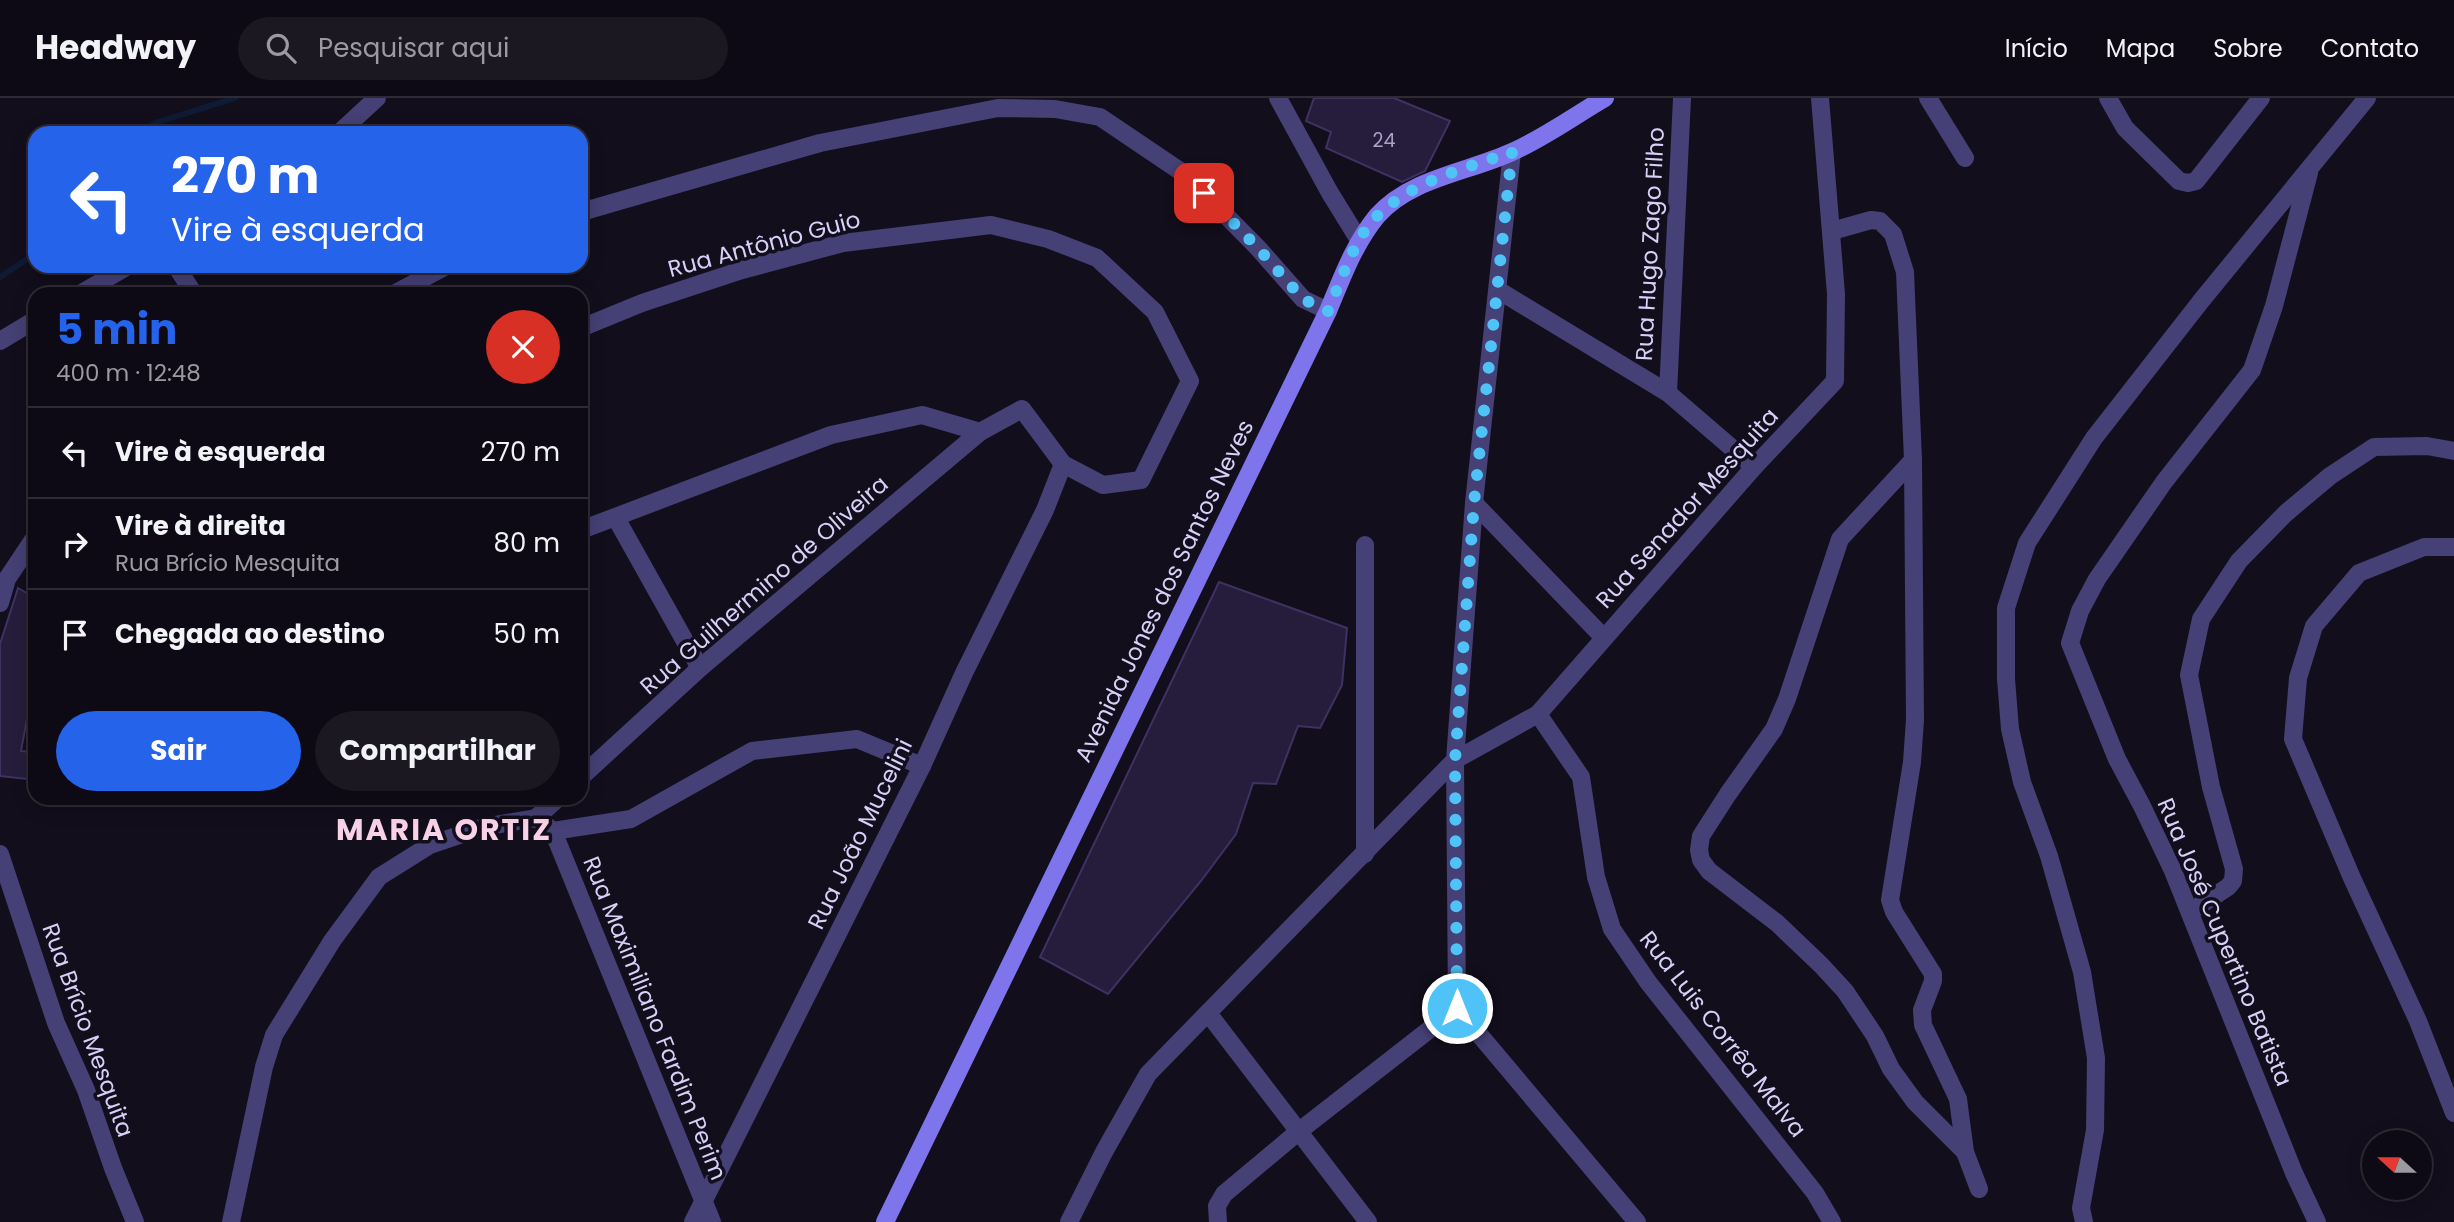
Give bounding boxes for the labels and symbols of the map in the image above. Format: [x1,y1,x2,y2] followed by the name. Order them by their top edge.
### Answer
[1628,126,1672,362] street label: Rua Hugo Zago Filho
[1373,127,1395,154] house number: 24
[1174,163,1234,223] pin
[664,203,864,285] street label: Rua Antônio Guio
[1588,401,1786,615] street label: Rua Senador Mesquita
[1067,414,1261,768] street label: Avenida Jones dos Santos Neves
[633,468,895,702] street label: Rua Guilhermino de Oliveira
[800,733,920,935] street label: Rua João Mucelini
[2150,793,2300,1091] street label: Rua José Cupertino Batista
[336,808,552,851] district label: MARIA ORTIZ
[575,851,735,1185] street label: Rua Maximiliano Fardim Perim
[34,919,142,1141] street label: Rua Brício Mesquita
[1632,924,1814,1144] street label: Rua Luis Corrêa Malva
[1420,971,1494,1045] position arrow
[2362,1130,2432,1200] north arrow

